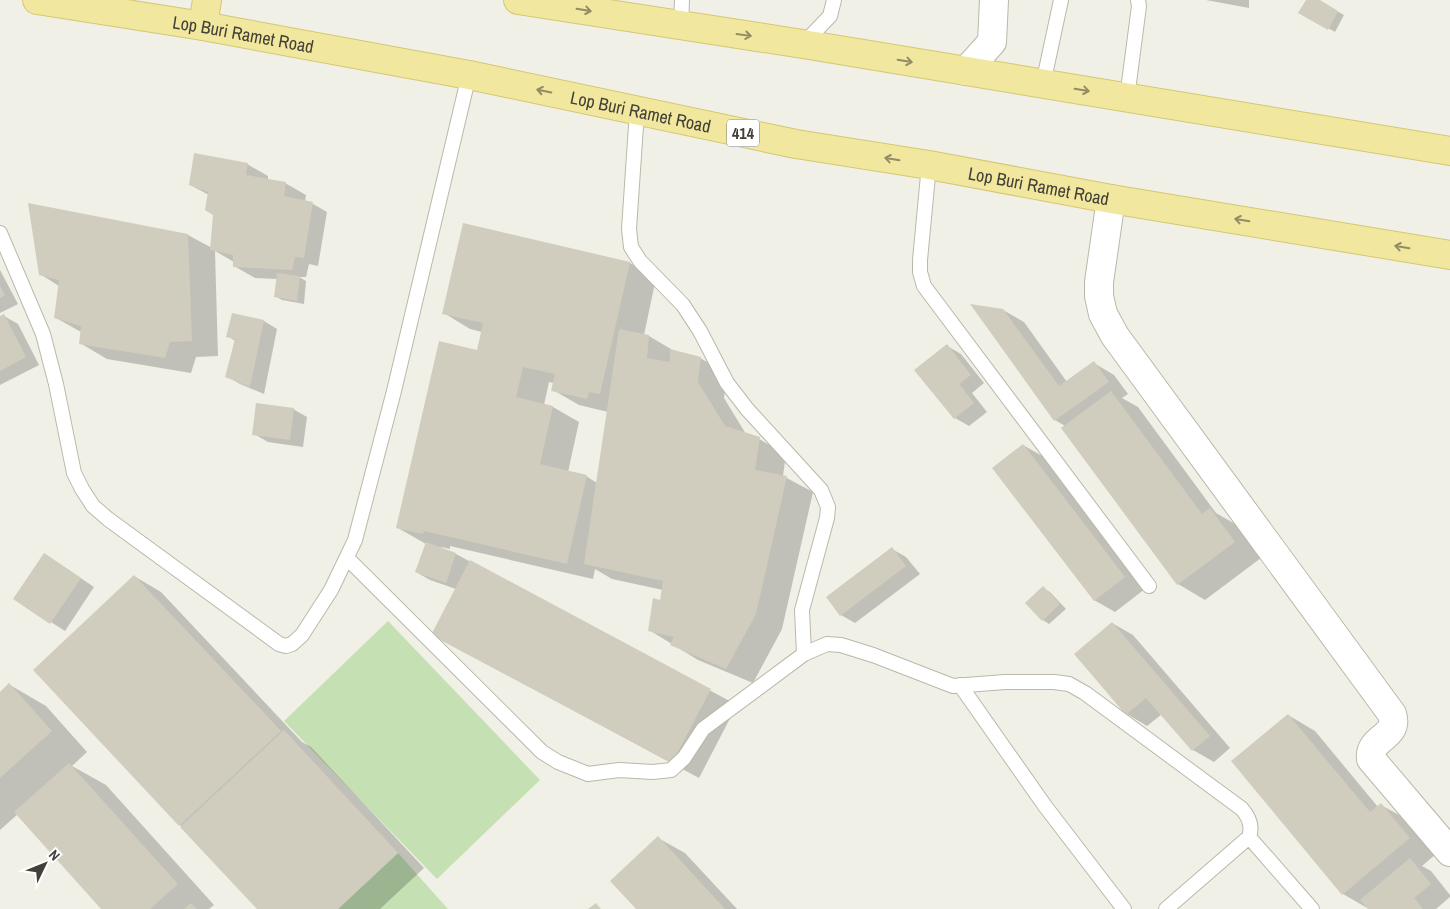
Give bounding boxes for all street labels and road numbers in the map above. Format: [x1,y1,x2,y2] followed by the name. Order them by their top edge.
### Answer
[171,9,316,59] street label: Lop Buri Ramet Road
[568,84,713,138] street label: Lop Buri Ramet Road
[727,120,759,146] road number: 414
[966,160,1111,211] street label: Lop Buri Ramet Road

